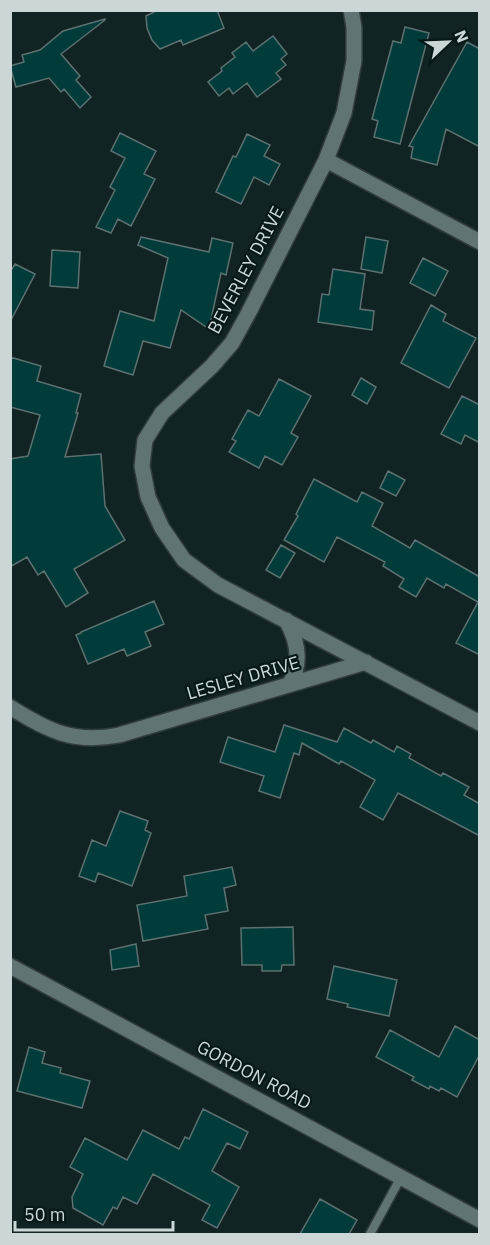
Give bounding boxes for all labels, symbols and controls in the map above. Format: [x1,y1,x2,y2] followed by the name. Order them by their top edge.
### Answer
[418,12,478,72] north arrow
[450,27,473,45] text: N
[202,202,289,338] street label: BEVERLEY DRIVE
[184,650,302,705] street label: LESLEY DRIVE
[193,1035,315,1114] street label: GORDON ROAD
[15,1194,172,1232] scale bar
[24,1203,66,1226] text: 50 m

